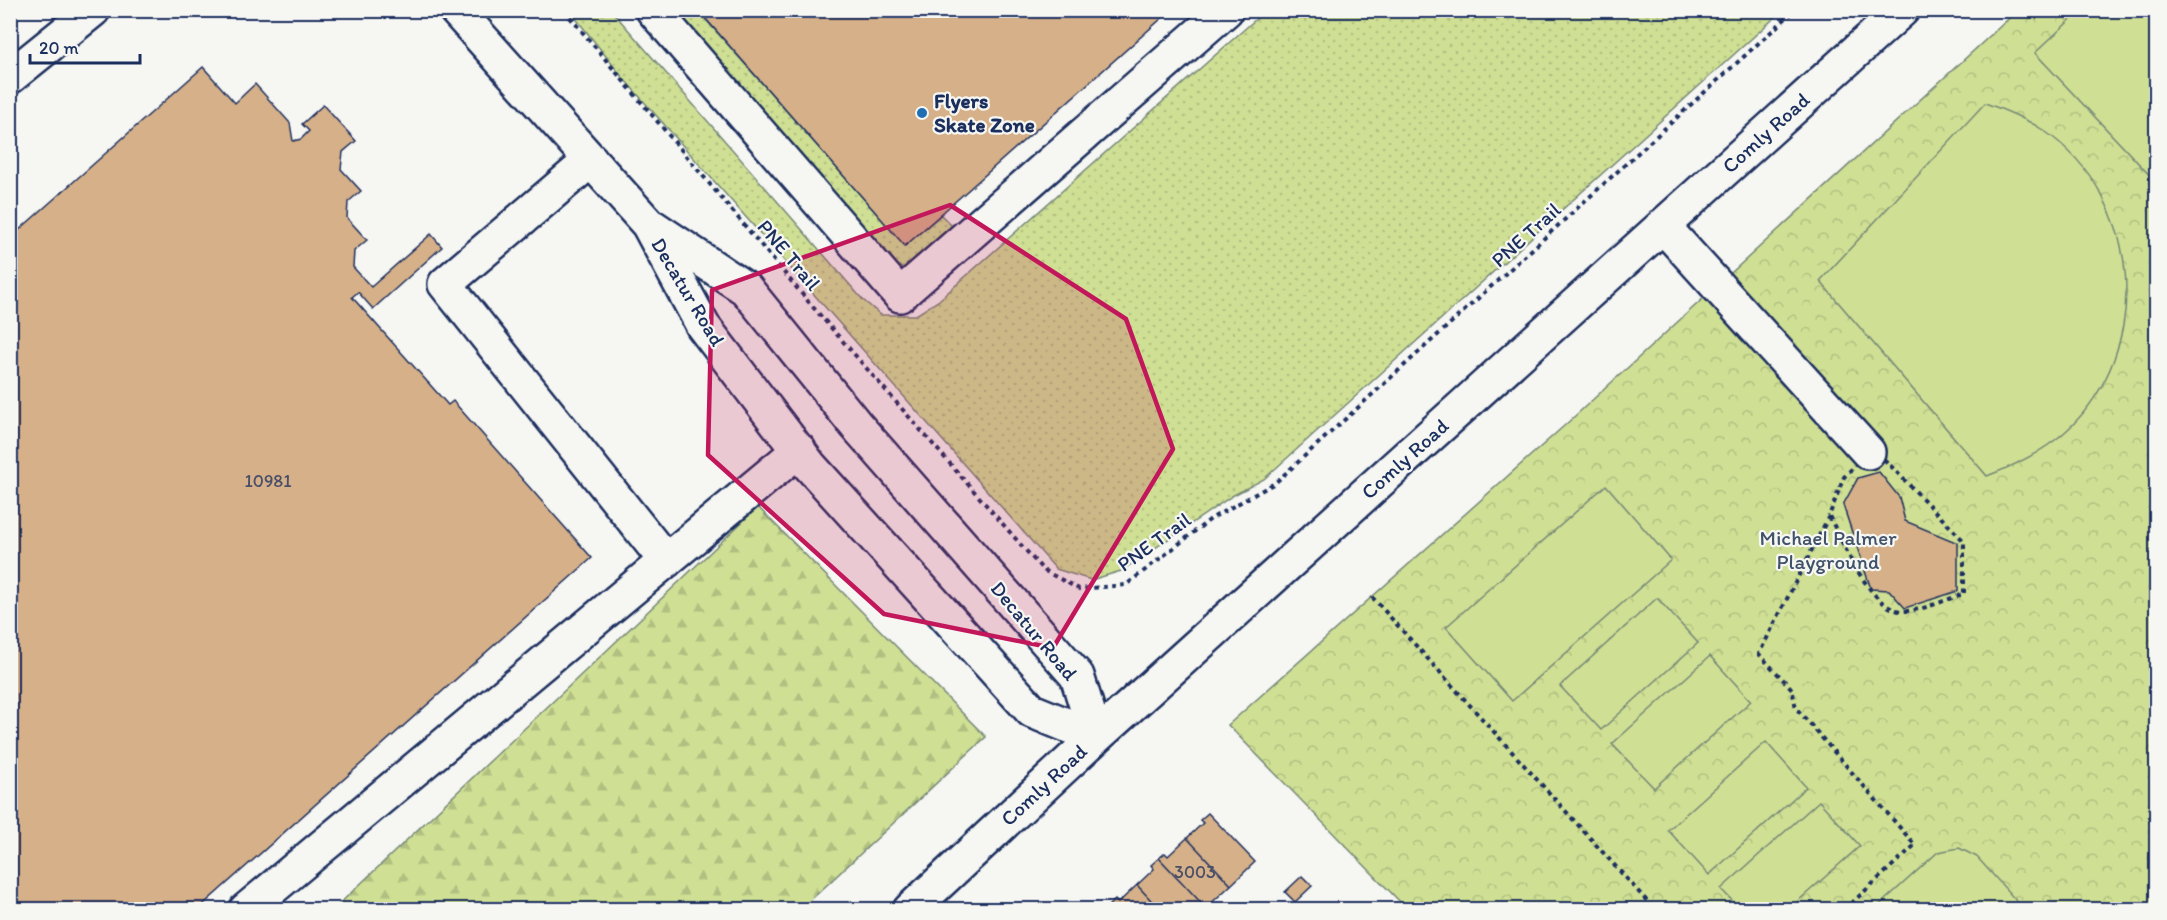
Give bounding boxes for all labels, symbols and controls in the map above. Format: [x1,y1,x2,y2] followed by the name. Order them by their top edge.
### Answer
[30,27,140,65] scale bar
[39,37,79,59] text: 20 m
[1717,87,1815,178] street label: Comly Road
[934,88,1035,137] place label: Flyers Skate Zone
[915,106,929,120] marker: Flyers Skate Zone
[1486,197,1566,272] street label: PNE Trail
[753,214,826,295] street label: PNE Trail
[646,233,731,351] street label: Decatur Road
[1356,413,1454,504] street label: Comly Road
[244,470,292,492] house number: 10981
[1112,507,1195,577] street label: PNE Trail
[1759,525,1897,574] park label: Michael Palmer Playground
[986,576,1083,686] street label: Decatur Road
[995,738,1092,831] street label: Comly Road
[1174,861,1216,883] house number: 3003

